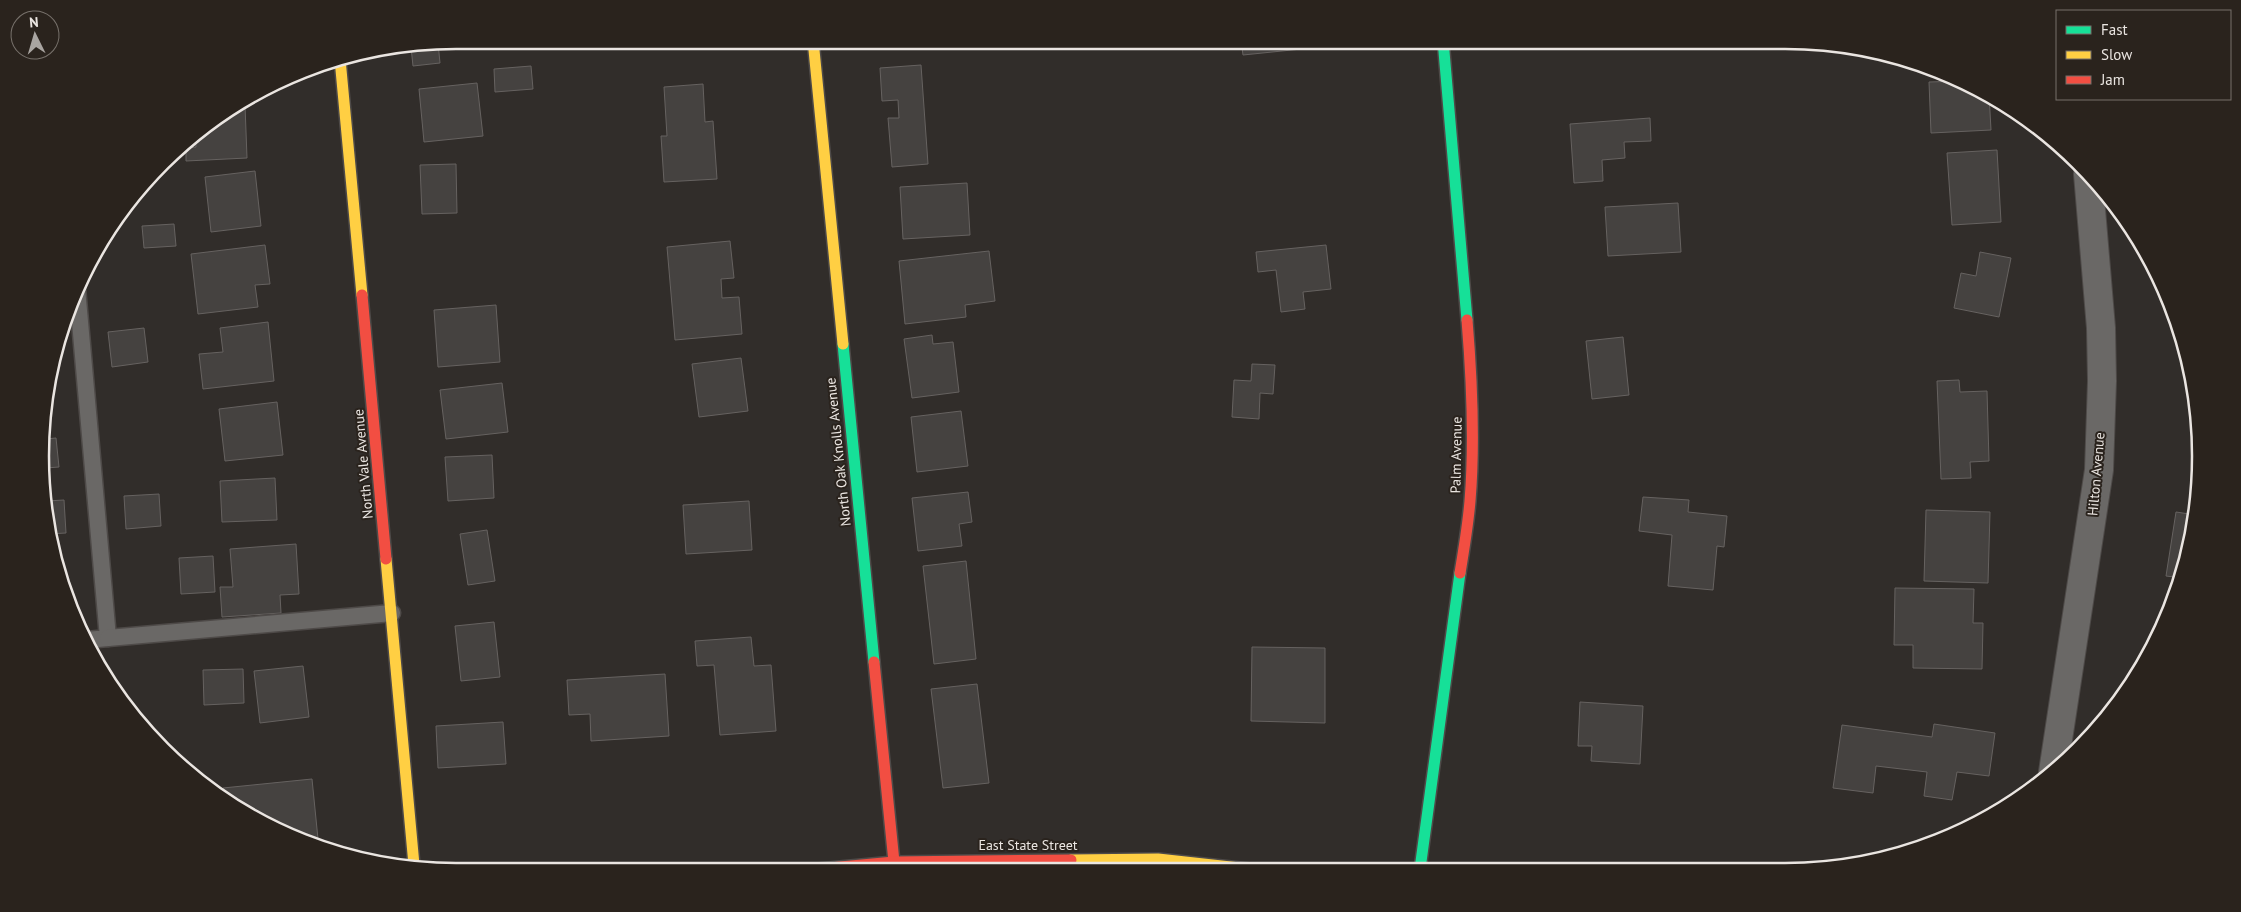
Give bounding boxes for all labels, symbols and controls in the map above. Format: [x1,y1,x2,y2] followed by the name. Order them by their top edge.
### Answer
[10,10,60,60] north arrow
[2056,10,2231,100] legend
[28,13,39,31] text: N
[2101,20,2128,39] text: Fast
[2101,45,2132,64] text: Slow
[2100,70,2125,89] text: Jam
[821,377,855,527] street label: North Oak Knolls Avenue
[349,408,377,520] street label: North Vale Avenue
[1446,416,1466,494] street label: Palm Avenue
[2083,431,2109,517] street label: Hilton Avenue
[978,836,1078,854] street label: East State Street

